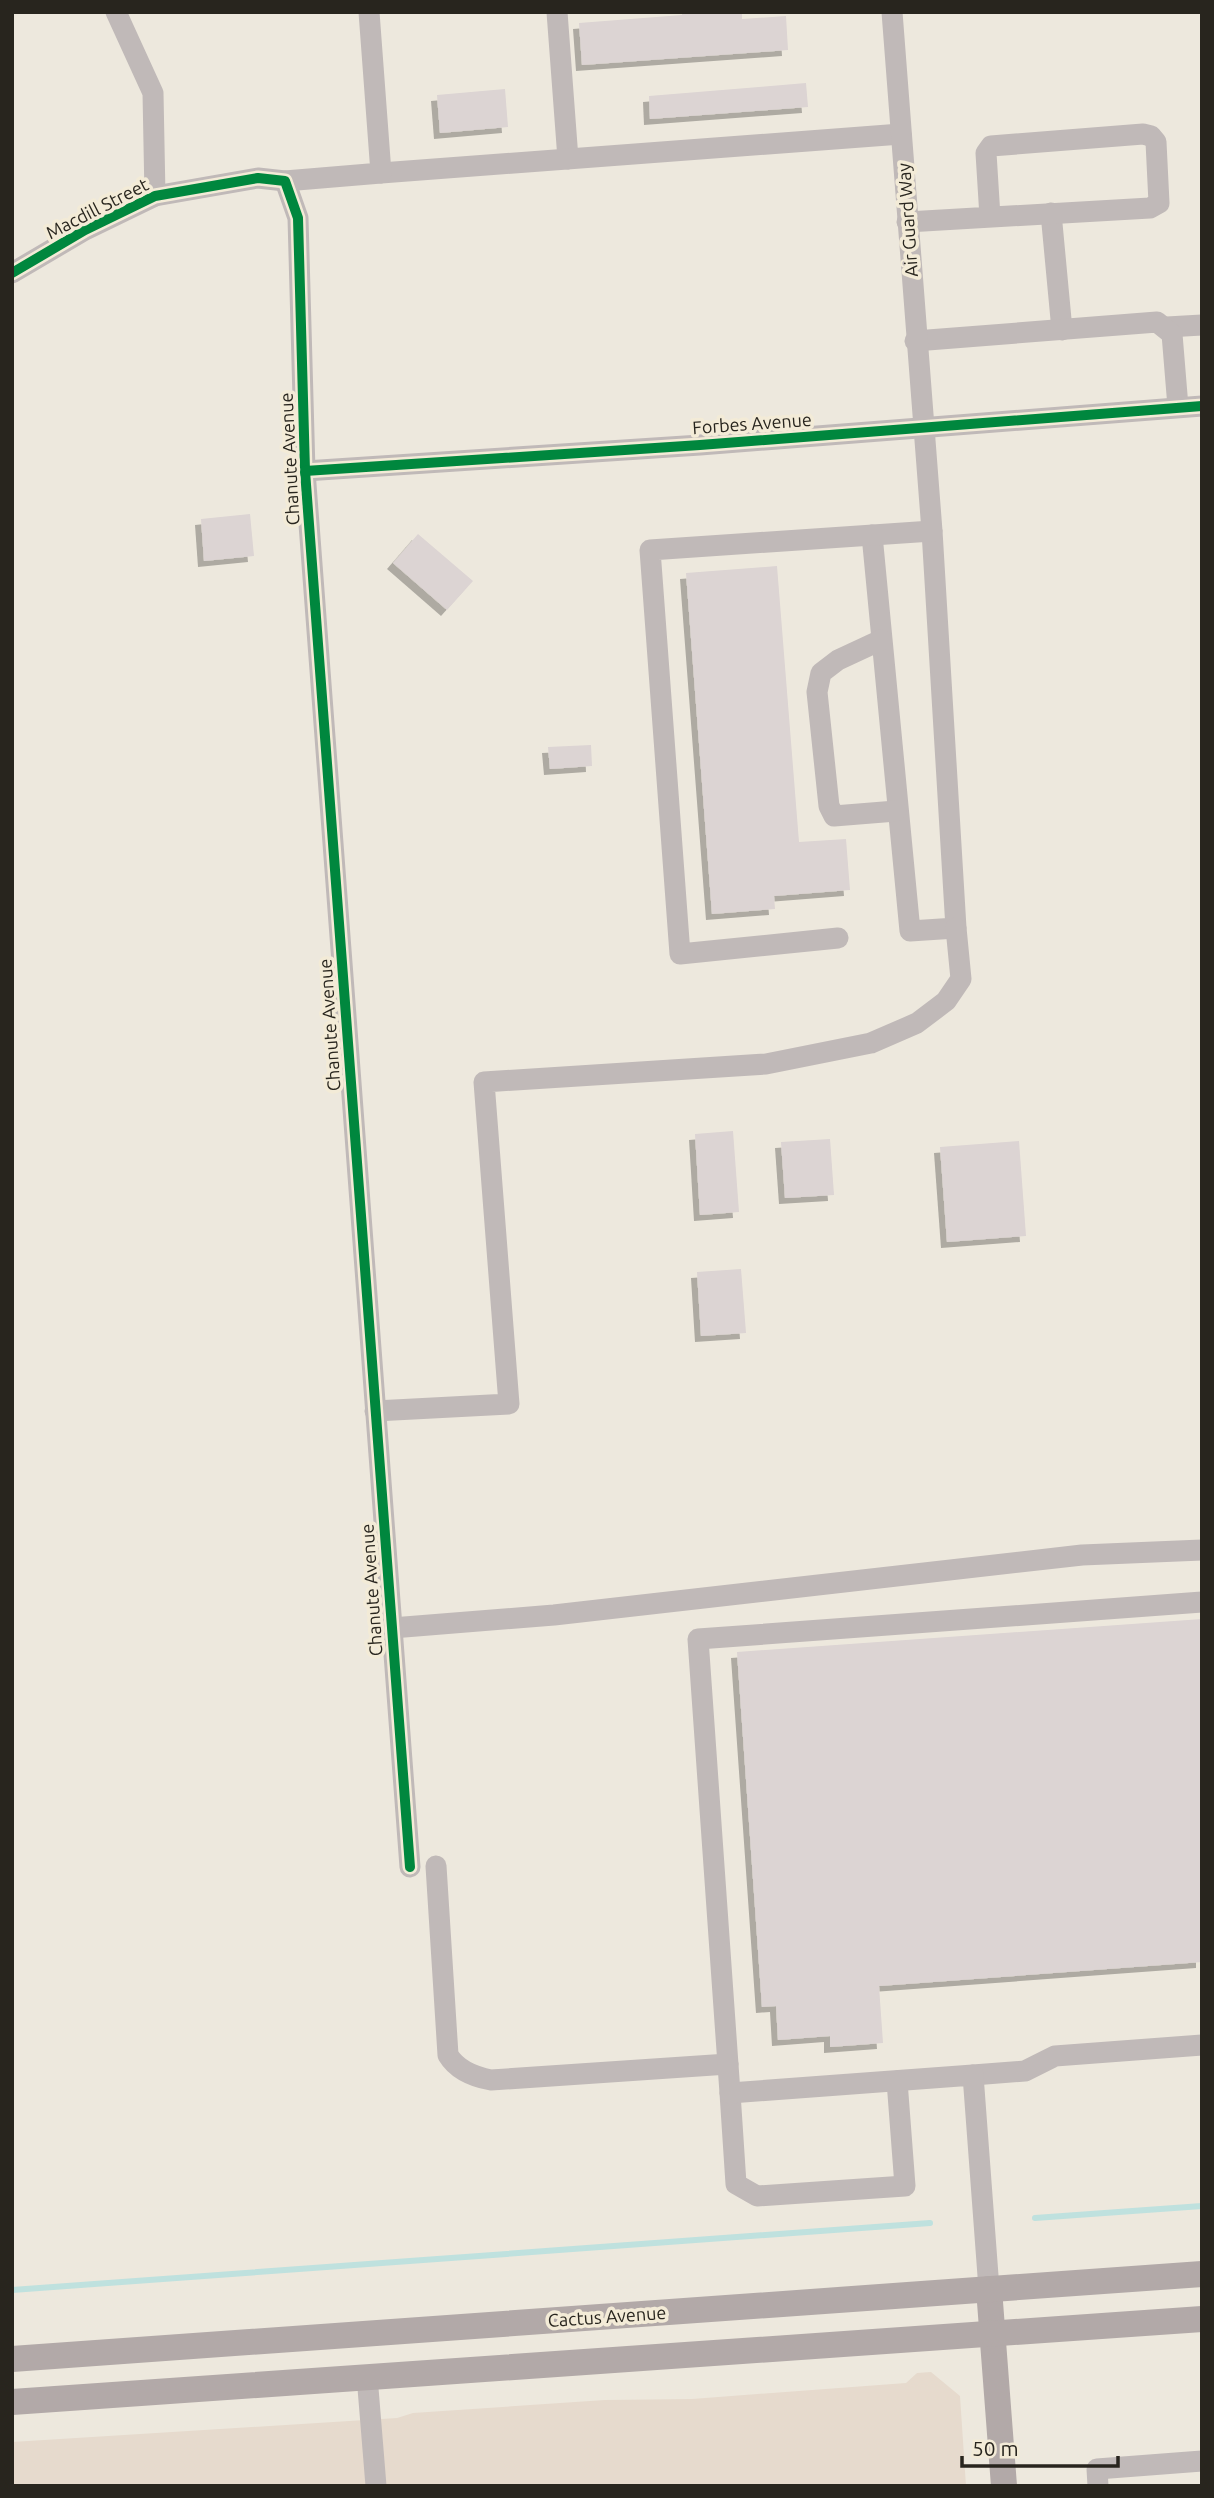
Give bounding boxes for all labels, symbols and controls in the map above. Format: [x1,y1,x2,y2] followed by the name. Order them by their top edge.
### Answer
[893,162,921,278] street label: Air Guard Way
[43,174,151,242] street label: Macdill Street
[276,392,302,526] street label: Chanute Avenue
[692,409,812,437] street label: Forbes Avenue
[314,958,344,1092] street label: Chanute Avenue
[356,1523,386,1657] street label: Chanute Avenue
[547,2302,667,2330] street label: Cactus Avenue
[962,2424,1118,2468] scale bar
[972,2436,1019,2460] text: 50 m

